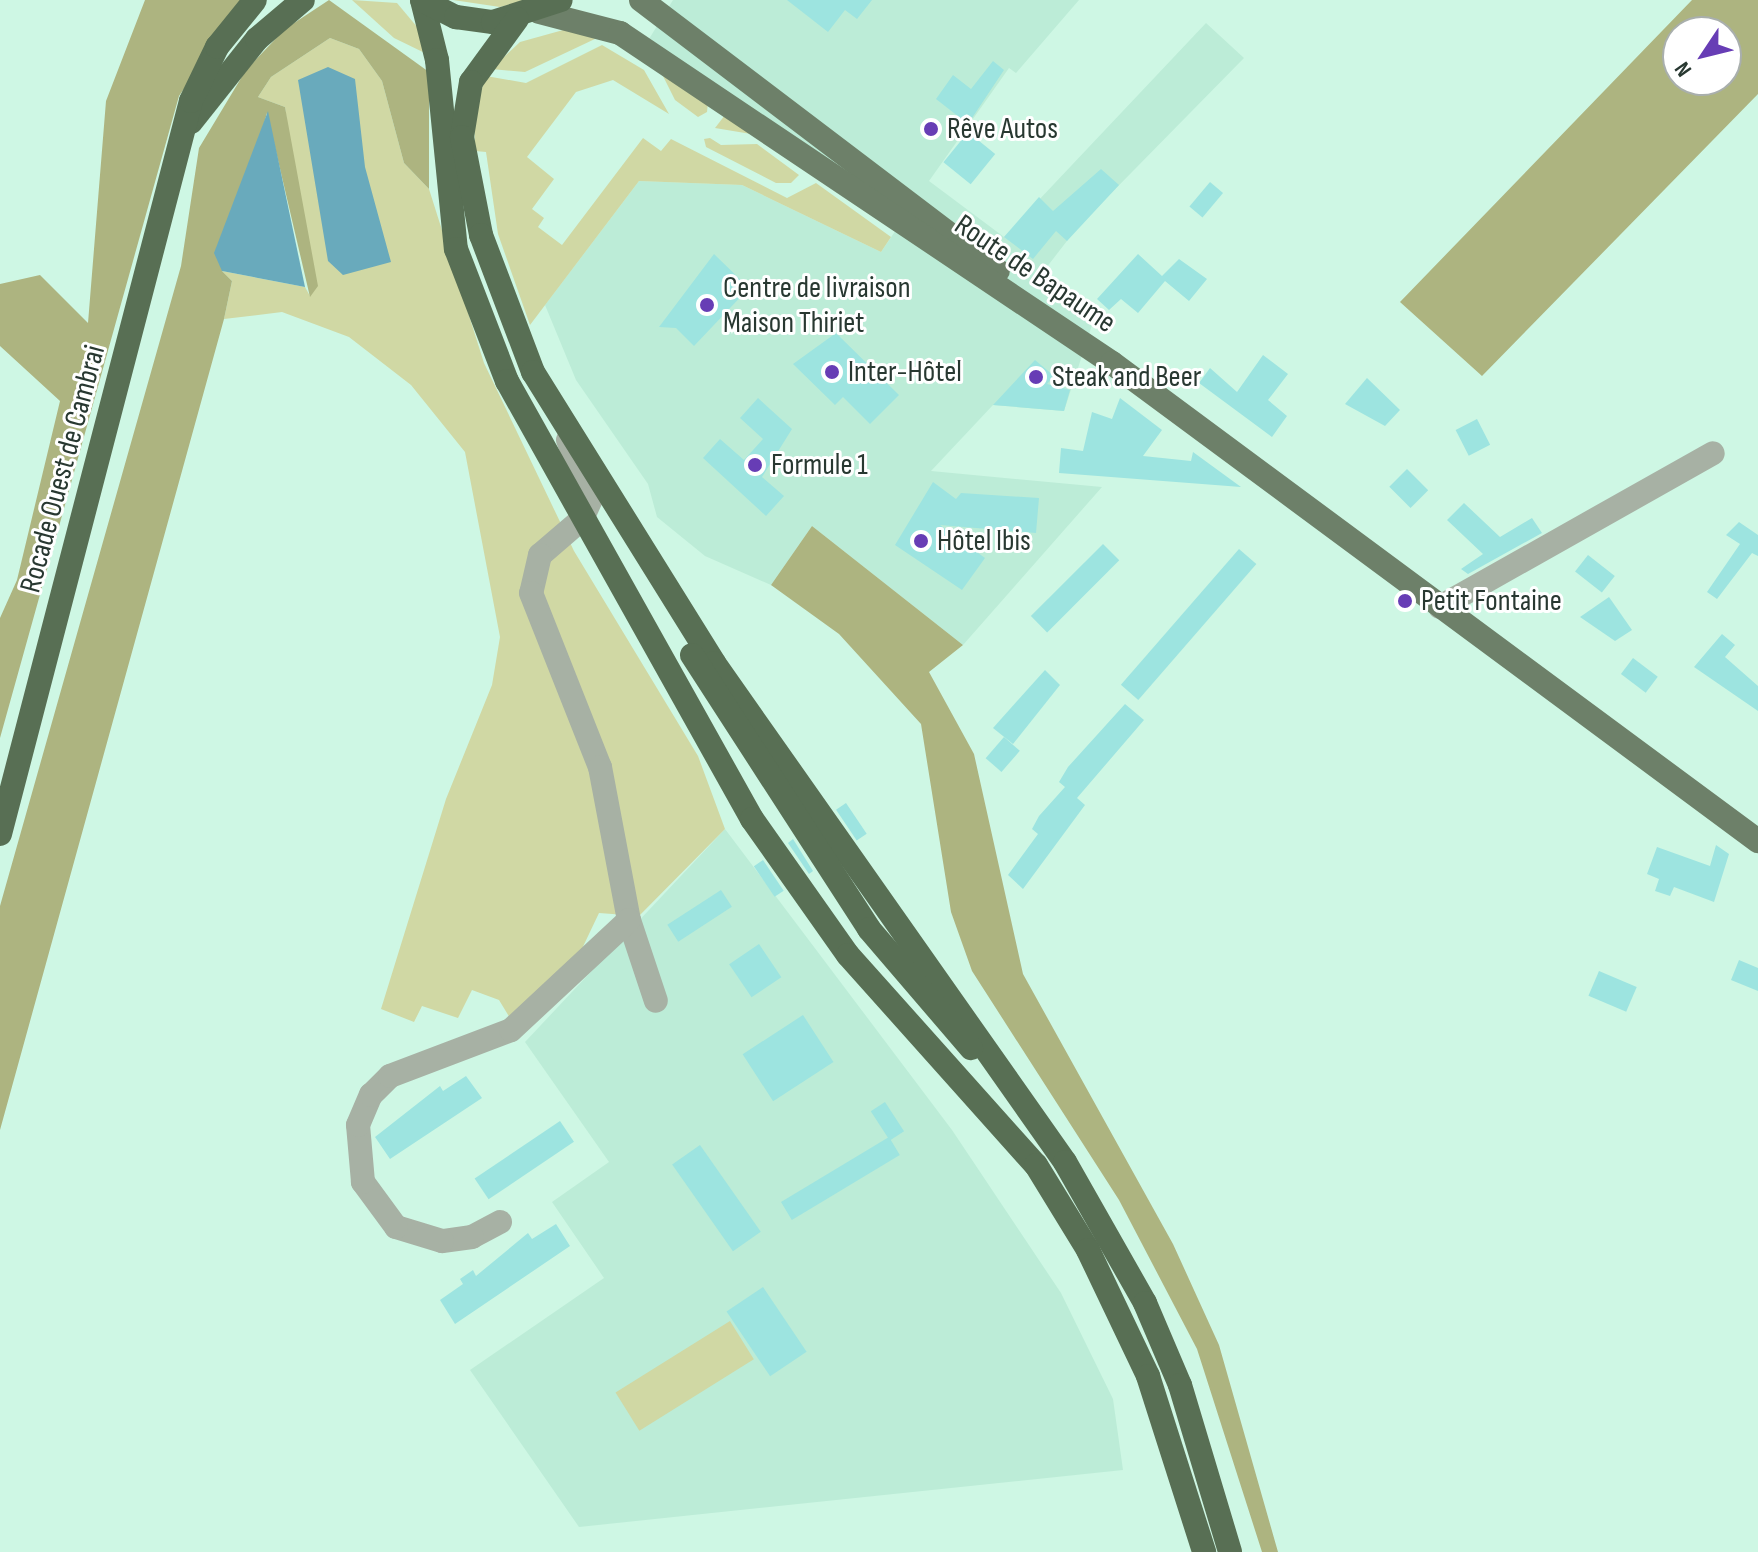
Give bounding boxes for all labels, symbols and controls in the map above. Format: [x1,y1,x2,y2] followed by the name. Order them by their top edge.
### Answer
[1662,16,1742,96] north arrow
[1669,56,1698,81] text: N
[947,111,1058,147] place label: Rêve Autos
[922,120,940,138] marker: Rêve Autos
[948,207,1122,341] street label: Route de Bapaume
[723,270,911,340] place label: Centre de livraison Maison Thiriet
[698,296,716,314] marker: Centre de livraison Maison Thiriet
[13,341,113,597] street label: Rocade Ouest de Cambrai
[848,354,962,390] place label: Inter-Hôtel
[1052,359,1201,395] place label: Steak and Beer
[823,363,841,381] marker: Inter-Hôtel
[1027,368,1045,386] marker: Steak and Beer
[771,447,868,483] place label: Formule 1
[746,456,764,474] marker: Formule 1
[937,523,1031,559] place label: Hôtel Ibis
[912,532,930,550] marker: Hôtel Ibis
[1421,583,1562,619] place label: Petit Fontaine
[1396,592,1414,610] marker: Petit Fontaine

